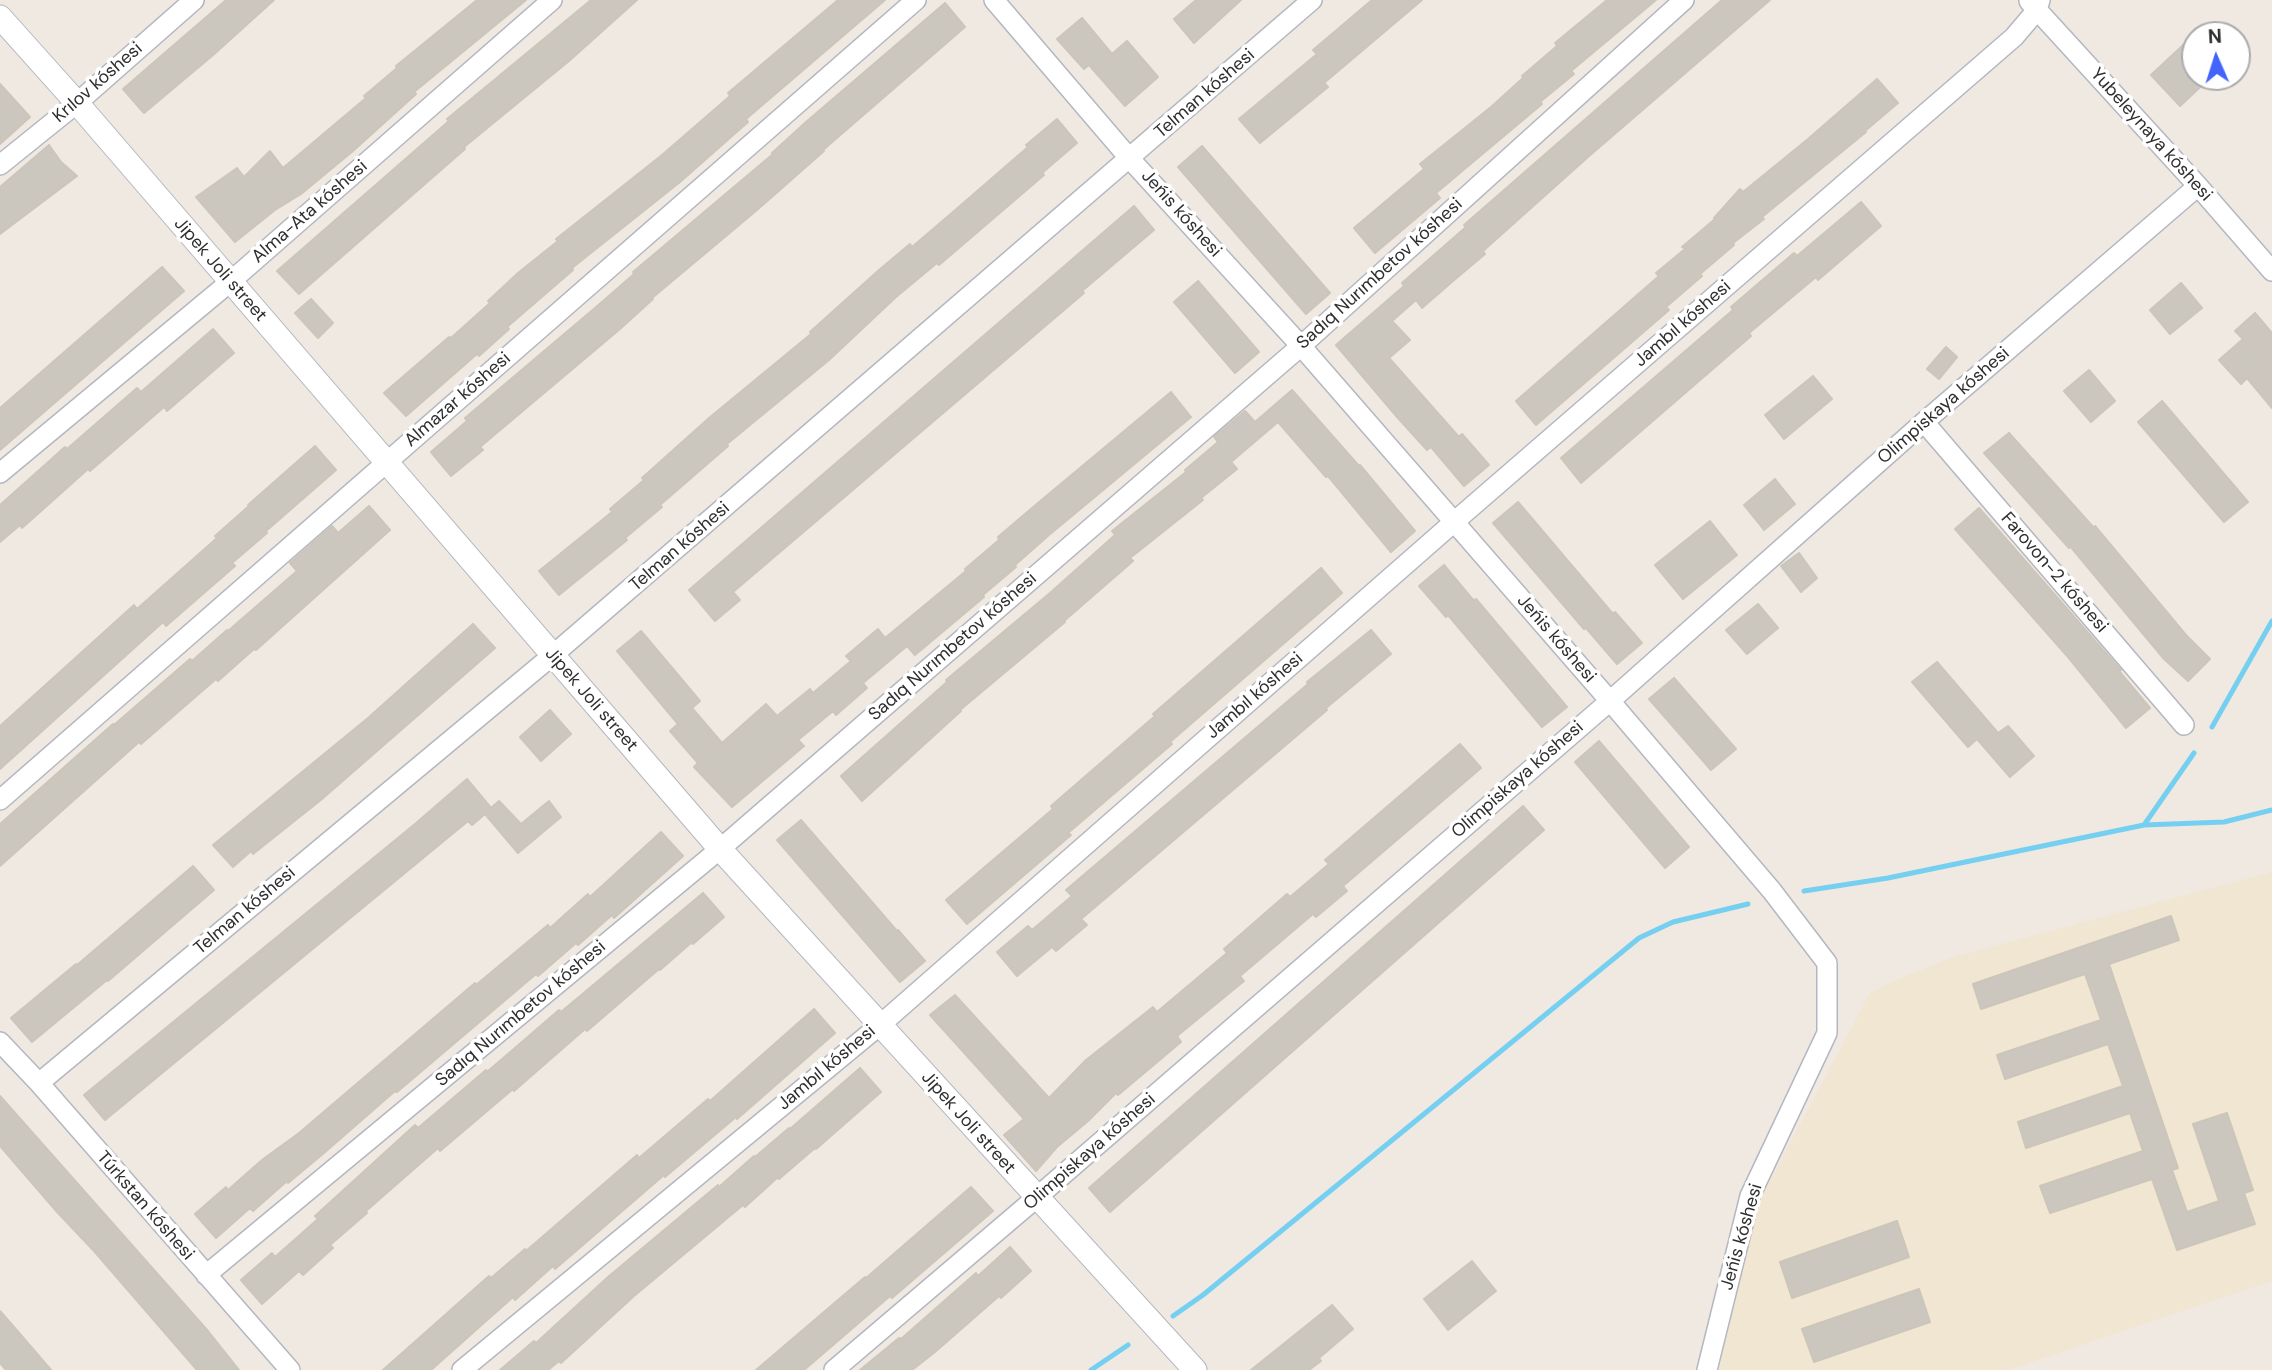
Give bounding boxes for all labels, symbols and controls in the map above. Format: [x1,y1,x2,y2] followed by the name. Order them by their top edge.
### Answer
[2181,21,2251,91] north arrow
[2207,24,2223,49] text: N
[49,38,147,128] street label: Krılov kóshesi
[1150,45,1260,143] street label: Telman kóshesi
[2086,64,2216,206] street label: Yubeleynaya kóshesi
[248,156,372,268] street label: Alma-Ata kóshesi
[1136,166,1226,262] street label: Jeńis kóshesi
[1293,194,1467,354] street label: Sadıq Nurımbetov kóshesi
[169,214,271,326] street label: Jipek Joli street
[1630,276,1736,372] street label: Jambıl kóshesi
[1874,343,2014,469] street label: Olimpiskaya kóshesi
[401,348,515,452] street label: Almazar kóshesi
[625,498,735,596] street label: Telman kóshesi
[1996,508,2112,638] street label: Farovon-2 kóshesi
[865,568,1041,726] street label: Sadıq Nurımbetov kóshesi
[1512,590,1600,688] street label: Jeńis kóshesi
[540,644,642,756] street label: Jipek Joli street
[1202,648,1308,744] street label: Jambıl kóshesi
[1448,717,1588,843] street label: Olimpiskaya kóshesi
[190,862,300,960] street label: Telman kóshesi
[431,936,611,1092] street label: Sadıq Nurımbetov kóshesi
[774,1021,880,1115] street label: Jambıl kóshesi
[916,1067,1020,1179] street label: Jipek Joli street
[1020,1089,1160,1215] street label: Olimpiskaya kóshesi
[92,1147,198,1265] street label: Túrkstan kóshesi
[1716,1181,1768,1293] street label: Jeńis kóshesi

